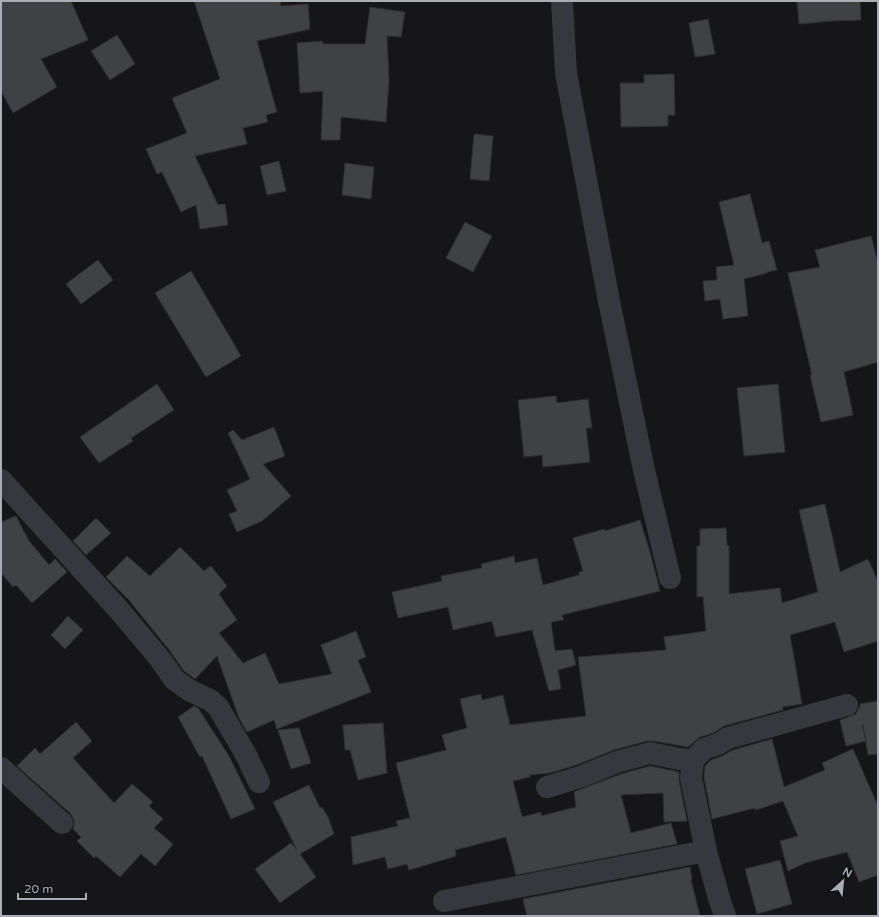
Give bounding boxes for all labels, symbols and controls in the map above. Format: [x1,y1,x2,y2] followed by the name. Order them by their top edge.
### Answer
[823,861,863,901] north arrow
[840,865,854,880] text: N
[18,875,86,901] scale bar
[24,882,53,896] text: 20 m

